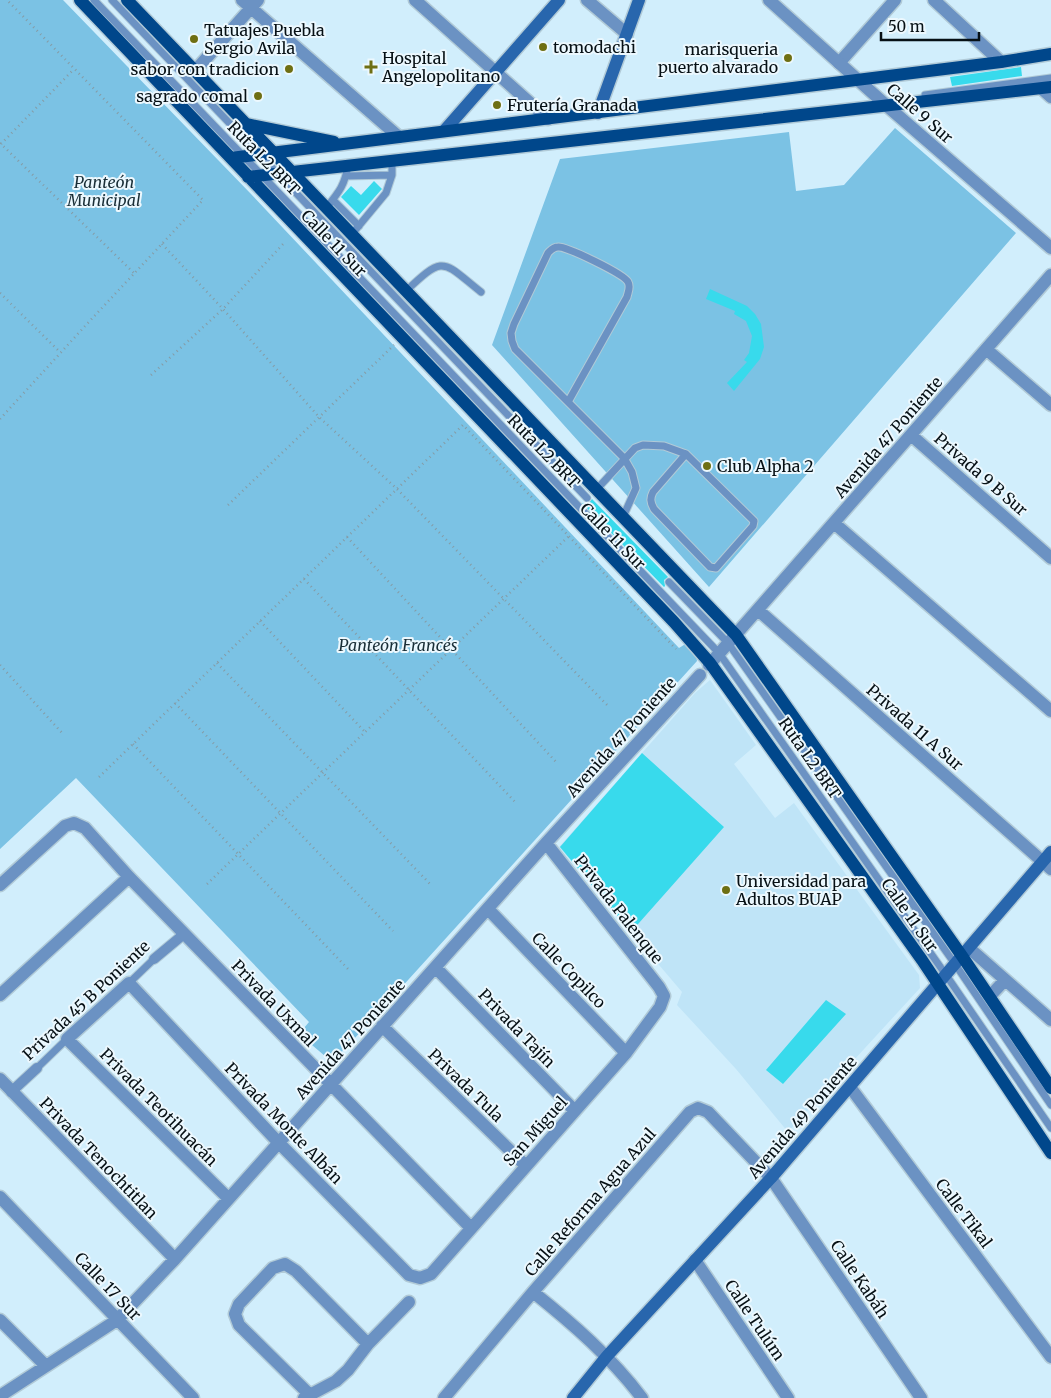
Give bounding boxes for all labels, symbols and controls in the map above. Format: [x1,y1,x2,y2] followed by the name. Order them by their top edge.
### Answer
[881,10,978,42] scale bar
[888,17,925,36] text: 50 m
[204,20,325,58] place label: Tatuajes Puebla Sergio Avila
[188,33,200,45] marker: Tatuajes Puebla Sergio Avila
[553,37,636,57] place label: tomodachi
[658,39,778,77] place label: marisqueria puerto alvarado
[537,41,549,53] marker: tomodachi
[381,48,500,86] place label: Hospital Angelopolitano
[782,52,794,64] marker: marisqueria puerto alvarado
[131,59,279,79] place label: sabor con tradicion
[364,60,378,74] marker: Hospital Angelopolitano
[283,63,295,75] marker: sabor con tradicion
[883,79,957,147] street label: Calle 9 Sur
[136,86,248,106] place label: sagrado comal
[252,90,264,102] marker: sagrado comal
[507,95,637,115] place label: Frutería Granada
[491,99,503,111] marker: Frutería Granada
[224,117,304,199] street label: Ruta L2 BRT
[66,172,141,210] park label: Panteón Municipal
[297,205,371,281] street label: Calle 11 Sur
[829,372,946,503] street label: Avenida 47 Poniente
[504,410,584,492] street label: Ruta L2 BRT
[930,428,1032,520] street label: Privada 9 B Sur
[717,456,814,476] place label: Club Alpha 2
[701,460,713,472] marker: Club Alpha 2
[576,498,650,574] street label: Calle 11 Sur
[338,635,458,655] park label: Panteón Francés
[561,673,680,802] street label: Avenida 47 Poniente
[863,680,967,774] street label: Privada 11 A Sur
[774,713,846,803] street label: Ruta L2 BRT
[570,851,668,967] street label: Privada Palenque
[735,871,867,909] place label: Universidad para Adultos BUAP
[877,874,943,956] street label: Calle 11 Sur
[720,884,732,896] marker: Universidad para Adultos BUAP
[528,928,610,1012] street label: Calle Copilco
[18,936,154,1064] street label: Privada 45 B Poniente
[228,955,320,1051] street label: Privada Uxmal
[290,975,409,1104] street label: Avenida 47 Poniente
[474,984,560,1072] street label: Privada Tajín
[96,1044,222,1170] street label: Privada Teotihuacán
[424,1044,508,1126] street label: Privada Tula
[743,1052,861,1183] street label: Avenida 49 Poniente
[221,1058,347,1188] street label: Privada Monte Albán
[499,1092,571,1170] street label: San Miguel
[36,1093,163,1223] street label: Privada Tenochtitlan
[520,1124,660,1280] street label: Calle Reforma Agua Azul
[932,1174,997,1252] street label: Calle Tikal
[827,1236,894,1322] street label: Calle Kabáh
[71,1248,145,1324] street label: Calle 17 Sur
[721,1276,789,1364] street label: Calle Tulúm

